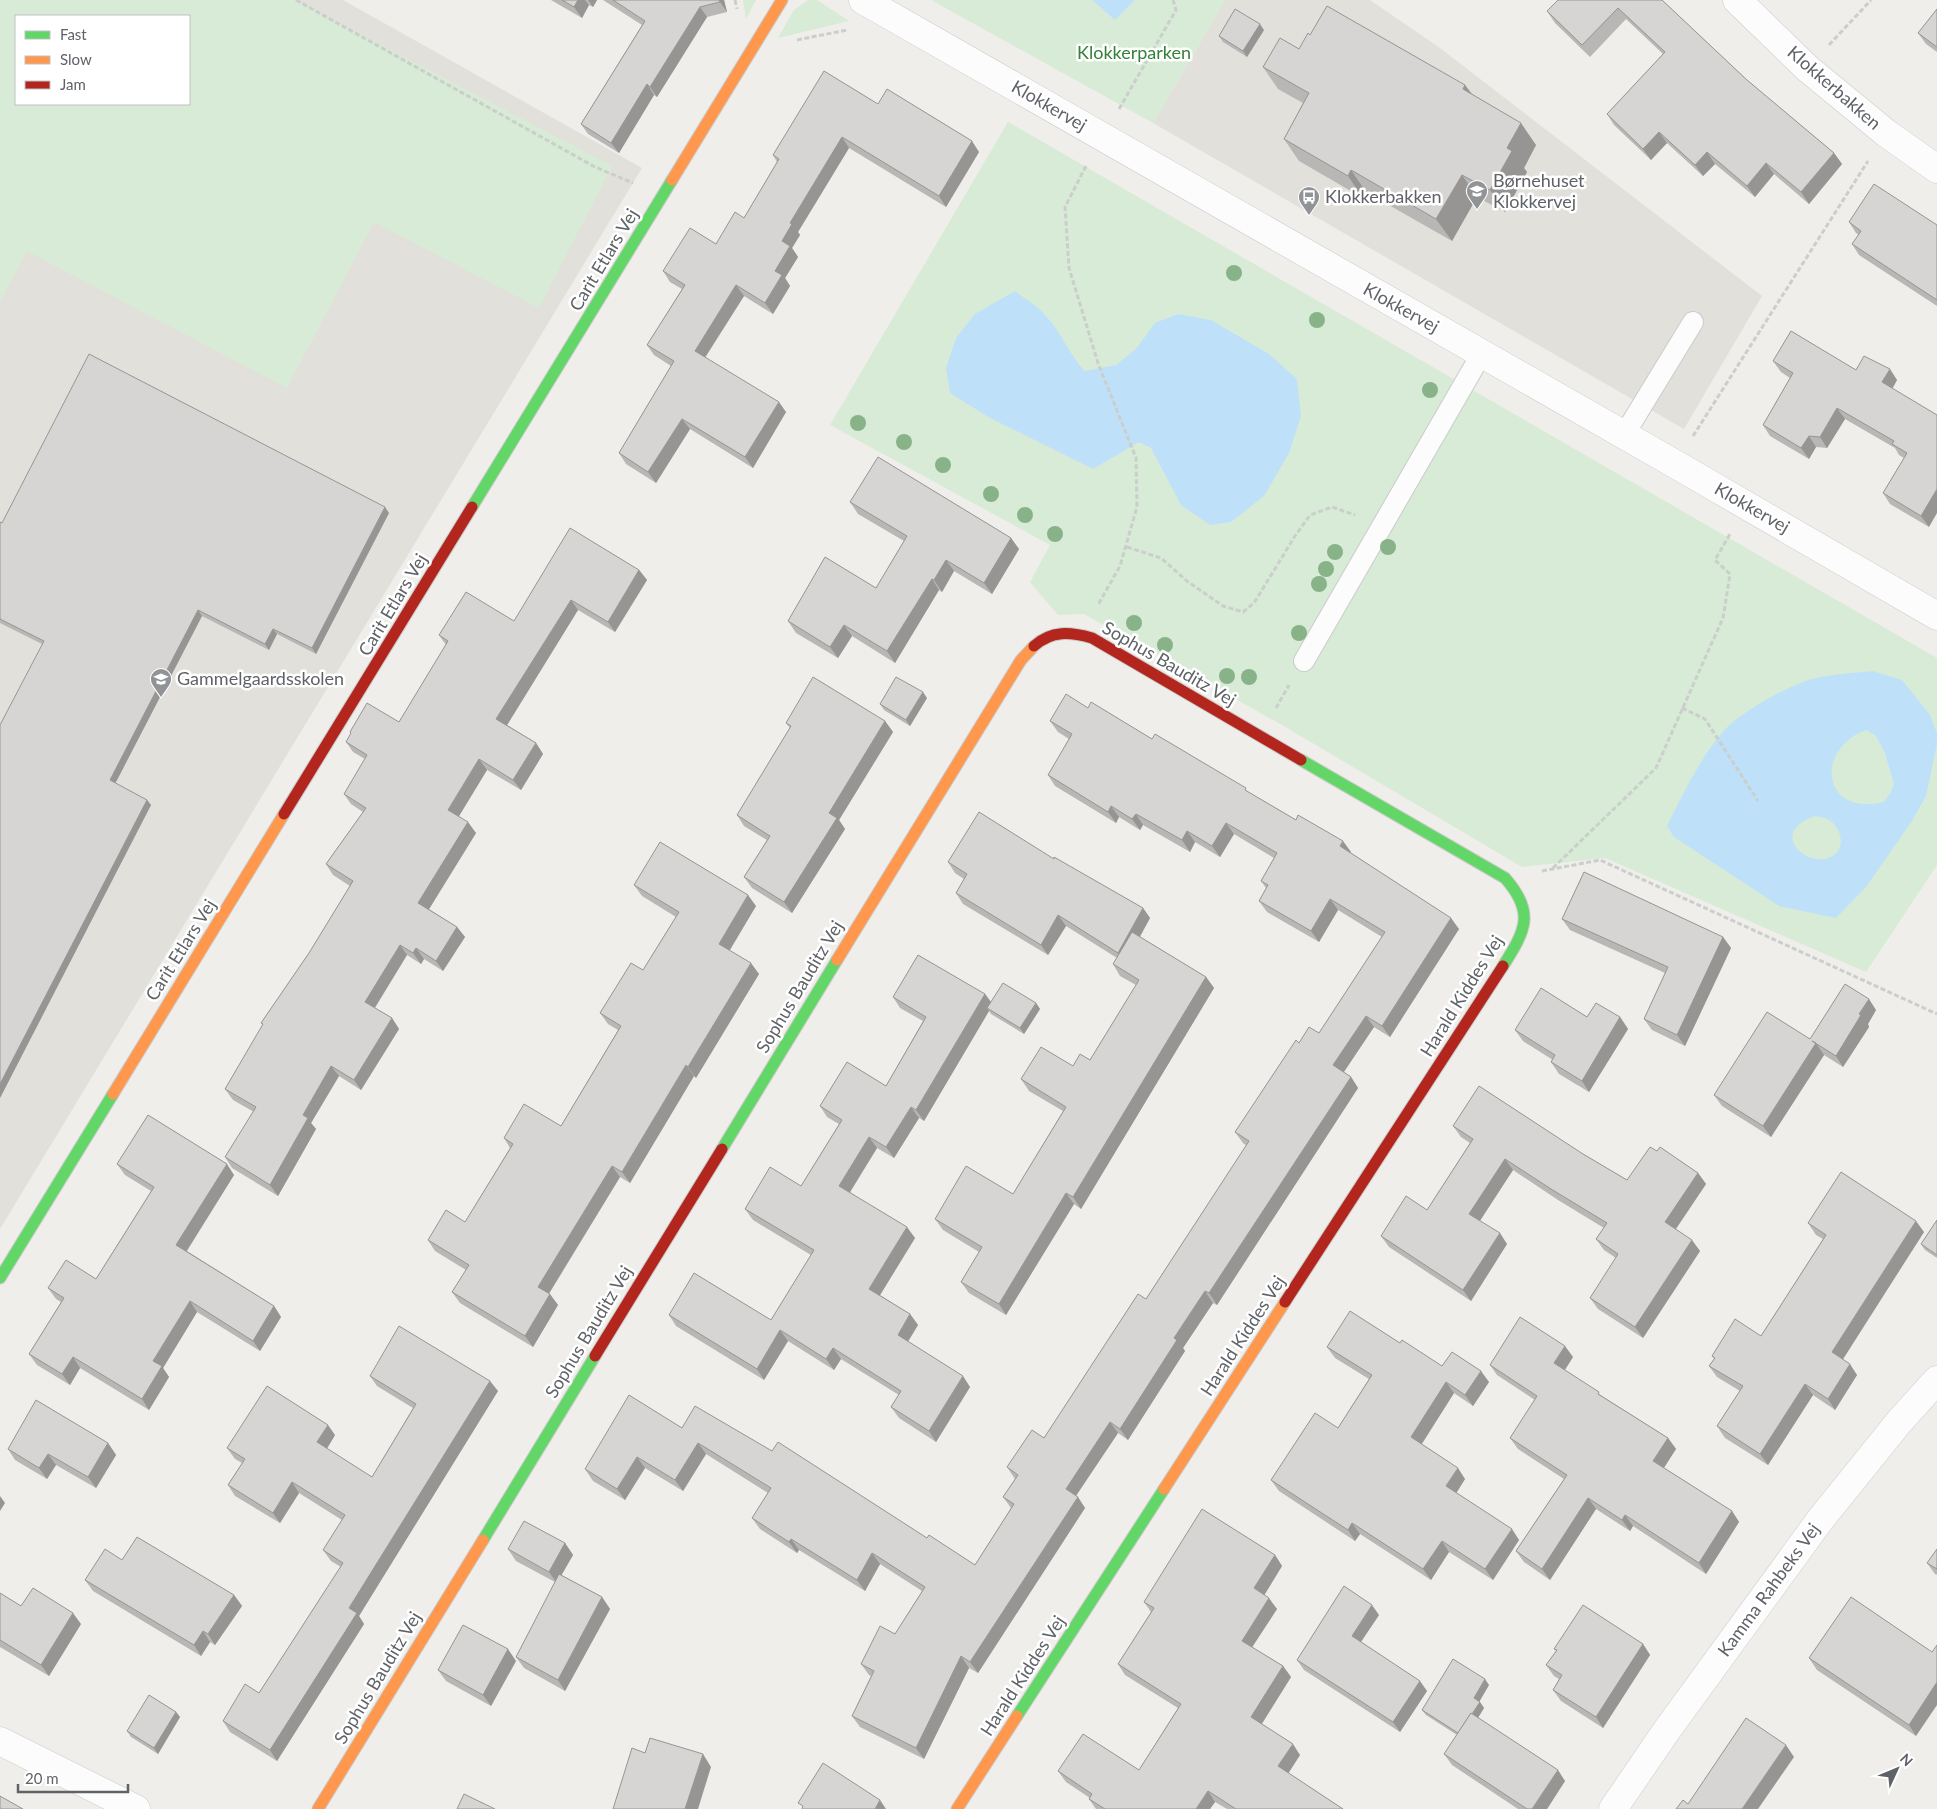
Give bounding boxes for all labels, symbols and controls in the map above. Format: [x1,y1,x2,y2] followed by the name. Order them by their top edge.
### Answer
[15,15,190,105] legend
[60,25,87,43] text: Fast
[1077,41,1191,63] park label: Klokkerparken
[1783,41,1886,134] street label: Klokkerbakken
[60,50,92,68] text: Slow
[60,75,86,93] text: Jam
[1008,75,1091,135] street label: Klokkervej
[1493,169,1585,212] place label: Børnehuset Klokkervej
[1465,179,1489,210] school or university icon: Børnehuset Klokkervej
[1297,185,1321,216] bus stop icon: Klokkerbakken
[1325,185,1442,207] place label: Klokkerbakken
[564,204,642,315] street label: Carit Etlars Vej
[1360,277,1443,337] street label: Klokkervej
[1711,477,1794,537] street label: Klokkervej
[353,549,431,660] street label: Carit Etlars Vej
[1099,616,1240,710] street label: Sophus Bauditz Vej
[149,667,173,698] school or university icon: Gammelgaardsskolen
[177,667,344,689] place label: Gammelgaardsskolen
[140,895,220,1004] street label: Carit Etlars Vej
[751,916,847,1057] street label: Sophus Bauditz Vej
[1415,931,1507,1060] street label: Harald Kiddes Vej
[540,1261,636,1402] street label: Sophus Bauditz Vej
[1195,1271,1289,1400] street label: Harald Kiddes Vej
[1712,1519,1824,1660] street label: Kamma Rahbeks Vej
[329,1607,425,1748] street label: Sophus Bauditz Vej
[975,1611,1069,1740] street label: Harald Kiddes Vej
[1872,1744,1922,1794] north arrow
[1897,1750,1917,1769] text: N
[18,1762,128,1794] scale bar
[25,1769,59,1787] text: 20 m

